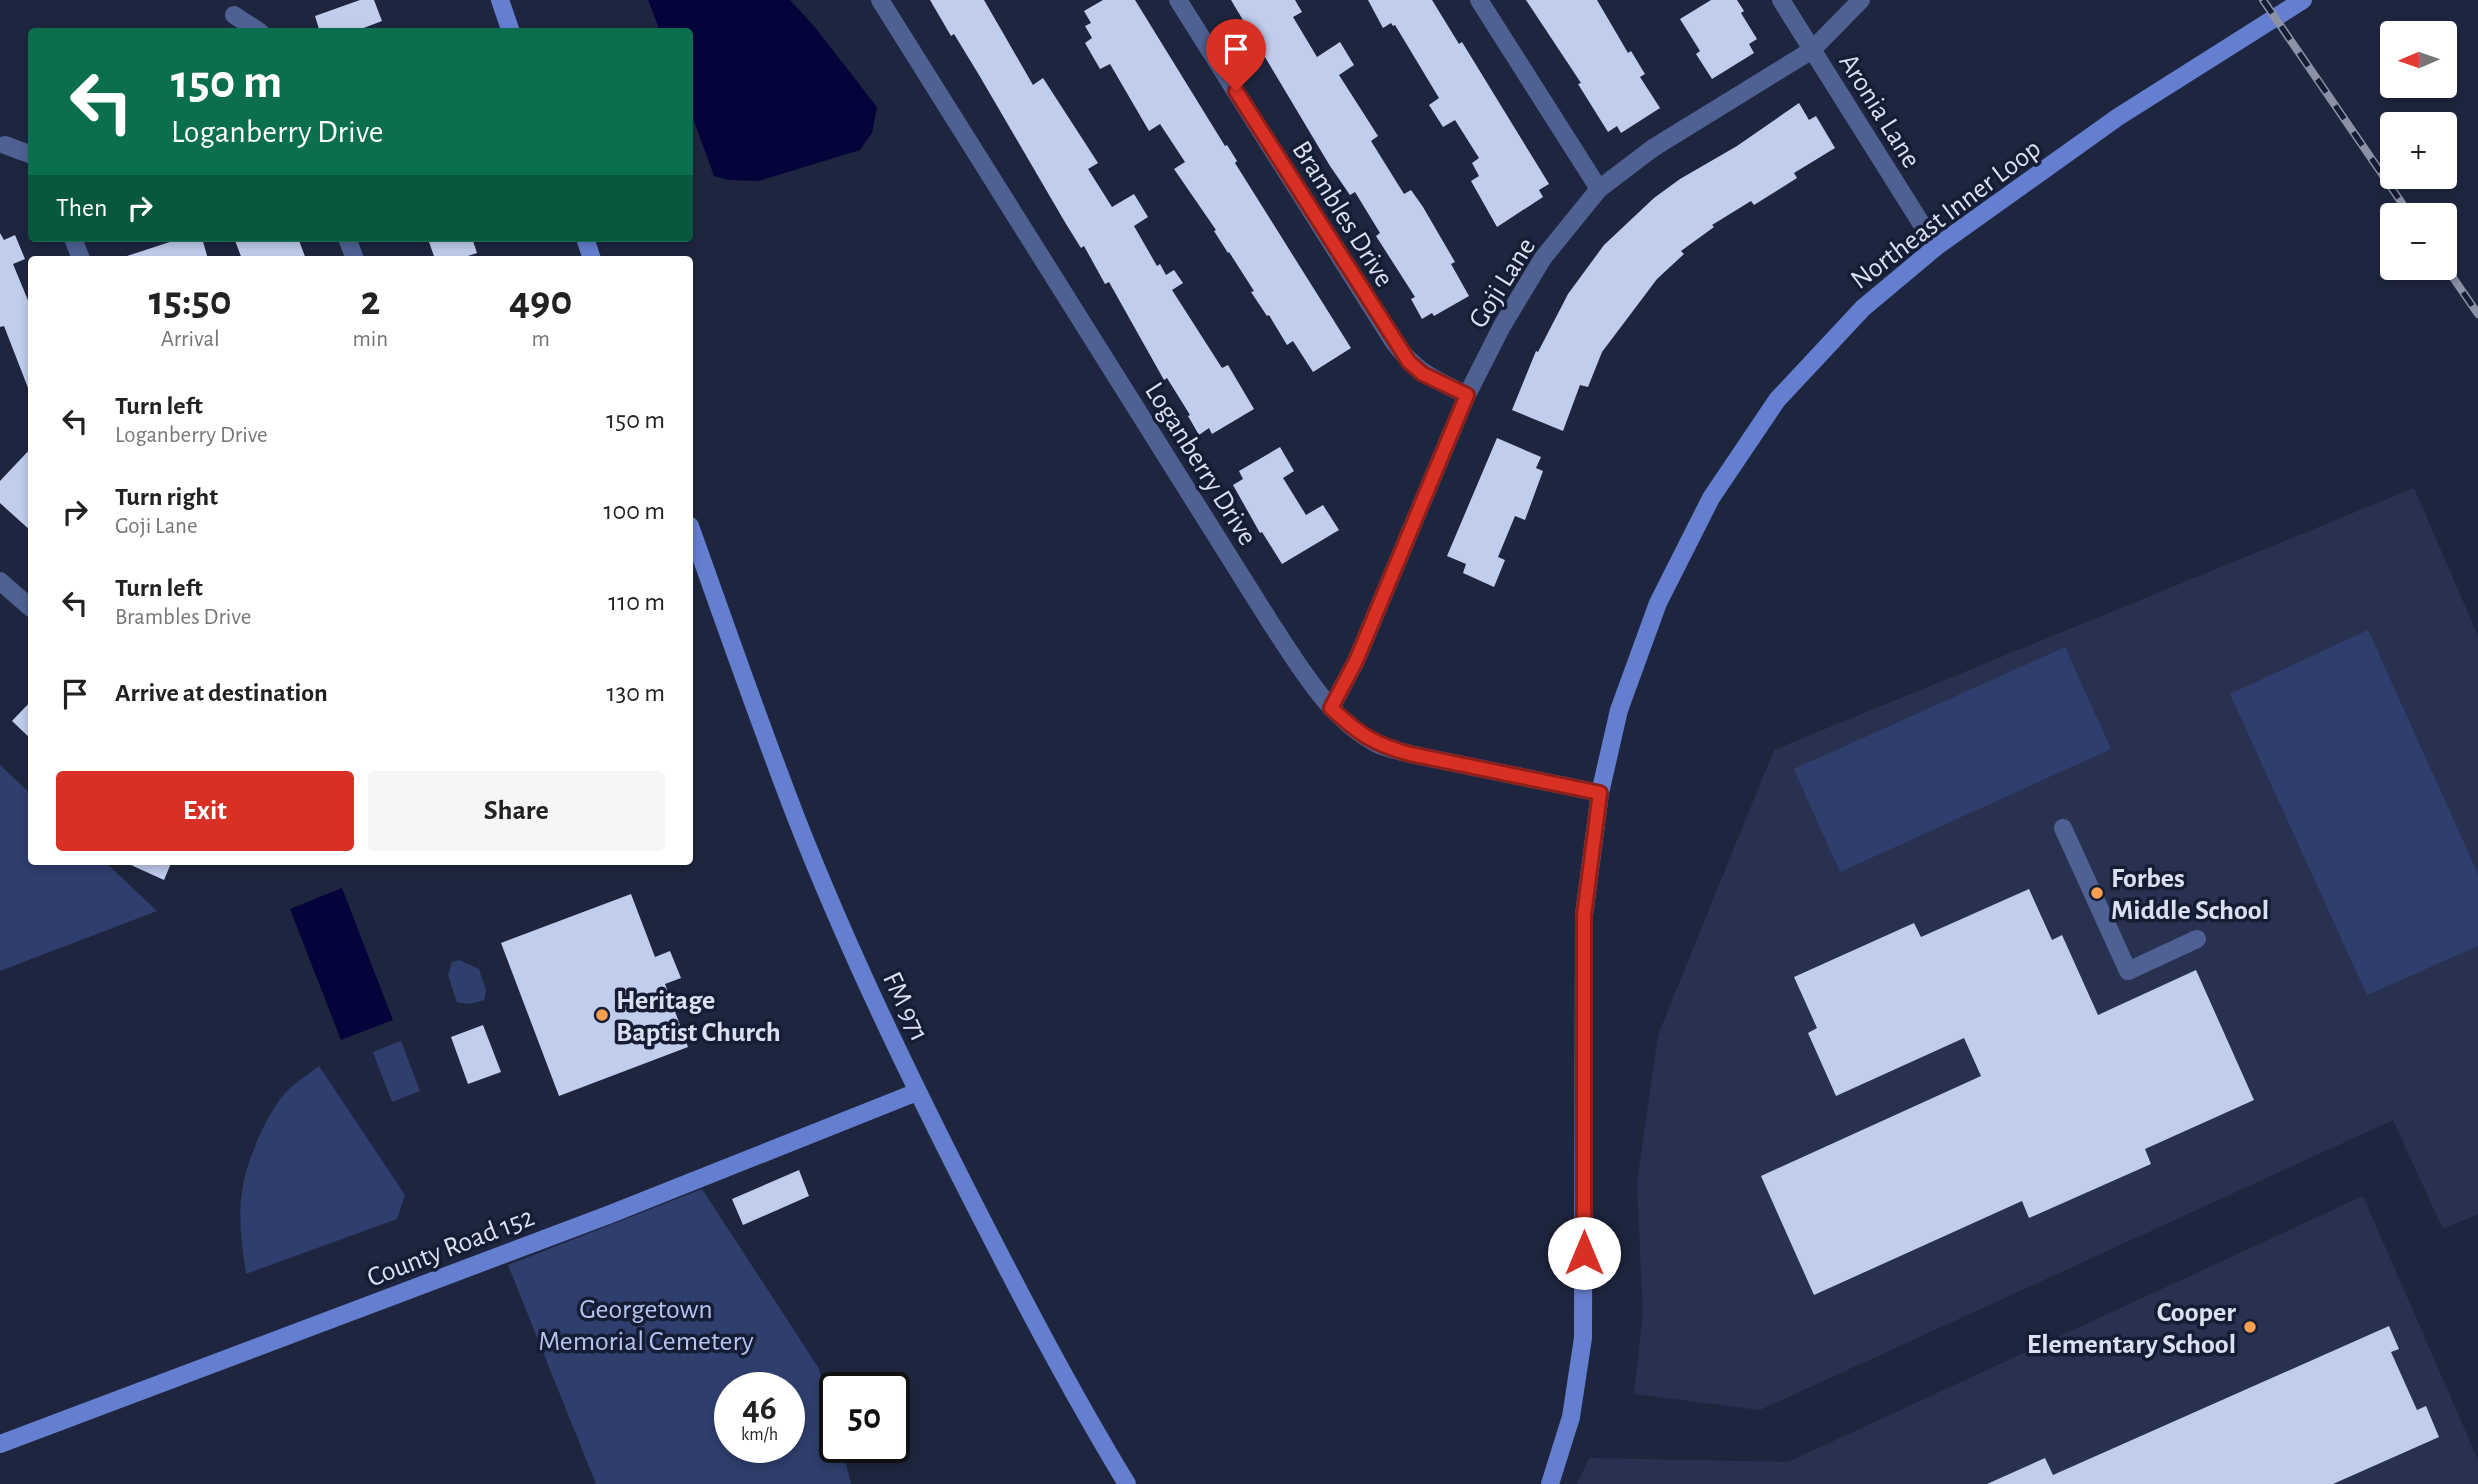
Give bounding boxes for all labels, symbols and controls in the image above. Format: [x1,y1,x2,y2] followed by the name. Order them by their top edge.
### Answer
[1206,19,1266,91] pin
[2380,21,2457,98] north arrow
[2380,21,2457,280] map controls
[1217,30,1255,68] icon: arrive
[1833,49,1925,173] street label: Aronia Lane
[56,56,147,147] icon: left
[171,58,282,107] text: 150 m
[2380,112,2457,189] button: +
[171,116,383,148] text: Loganberry Drive
[1846,134,2046,295] street label: Northeast Inner Loop
[1286,136,1398,292] street label: Brambles Drive
[121,189,159,227] icon: right
[56,195,107,221] text: Then
[2380,203,2457,280] button: −
[1464,233,1541,333] street label: Goji Lane
[149,280,232,322] text: 15:50
[360,280,380,322] text: 2
[509,280,572,322] text: 490
[161,328,220,351] text: Arrival
[352,328,388,351] text: min
[531,328,550,351] text: m
[1139,378,1261,550] street label: Loganberry Drive
[115,393,203,419] text: Turn left
[56,402,94,440] icon: left
[606,407,665,433] text: 150 m
[115,424,268,447] text: Loganberry Drive
[115,484,218,510] text: Turn right
[56,493,94,531] icon: right
[604,498,665,524] text: 100 m
[115,515,198,538] text: Goji Lane
[115,575,203,601] text: Turn left
[56,584,94,622] icon: left
[608,589,665,615] text: 110 m
[115,606,251,629] text: Brambles Drive
[56,675,94,713] icon: arrive
[115,680,328,706] text: Arrive at destination
[607,680,665,706] text: 130 m
[56,771,354,851] button: Exit
[368,771,665,851] button: Share
[2111,865,2269,925] place label: Forbes Middle School
[2089,885,2105,901] marker: Forbes Middle School
[877,968,933,1046] street label: FM 971
[616,987,781,1047] place label: Heritage Baptist Church
[594,1007,610,1023] marker: Heritage Baptist Church
[364,1203,538,1292] street label: County Road 152
[1547,1216,1621,1290] position arrow
[538,1296,754,1356] park label: Georgetown Memorial Cemetery
[2027,1299,2236,1359] place label: Cooper Elementary School
[2242,1319,2258,1335] marker: Cooper Elementary School
[819,1372,910,1463] speed limit sign: 50
[742,1391,777,1426] text: 46
[741,1426,778,1444] text: km/h

